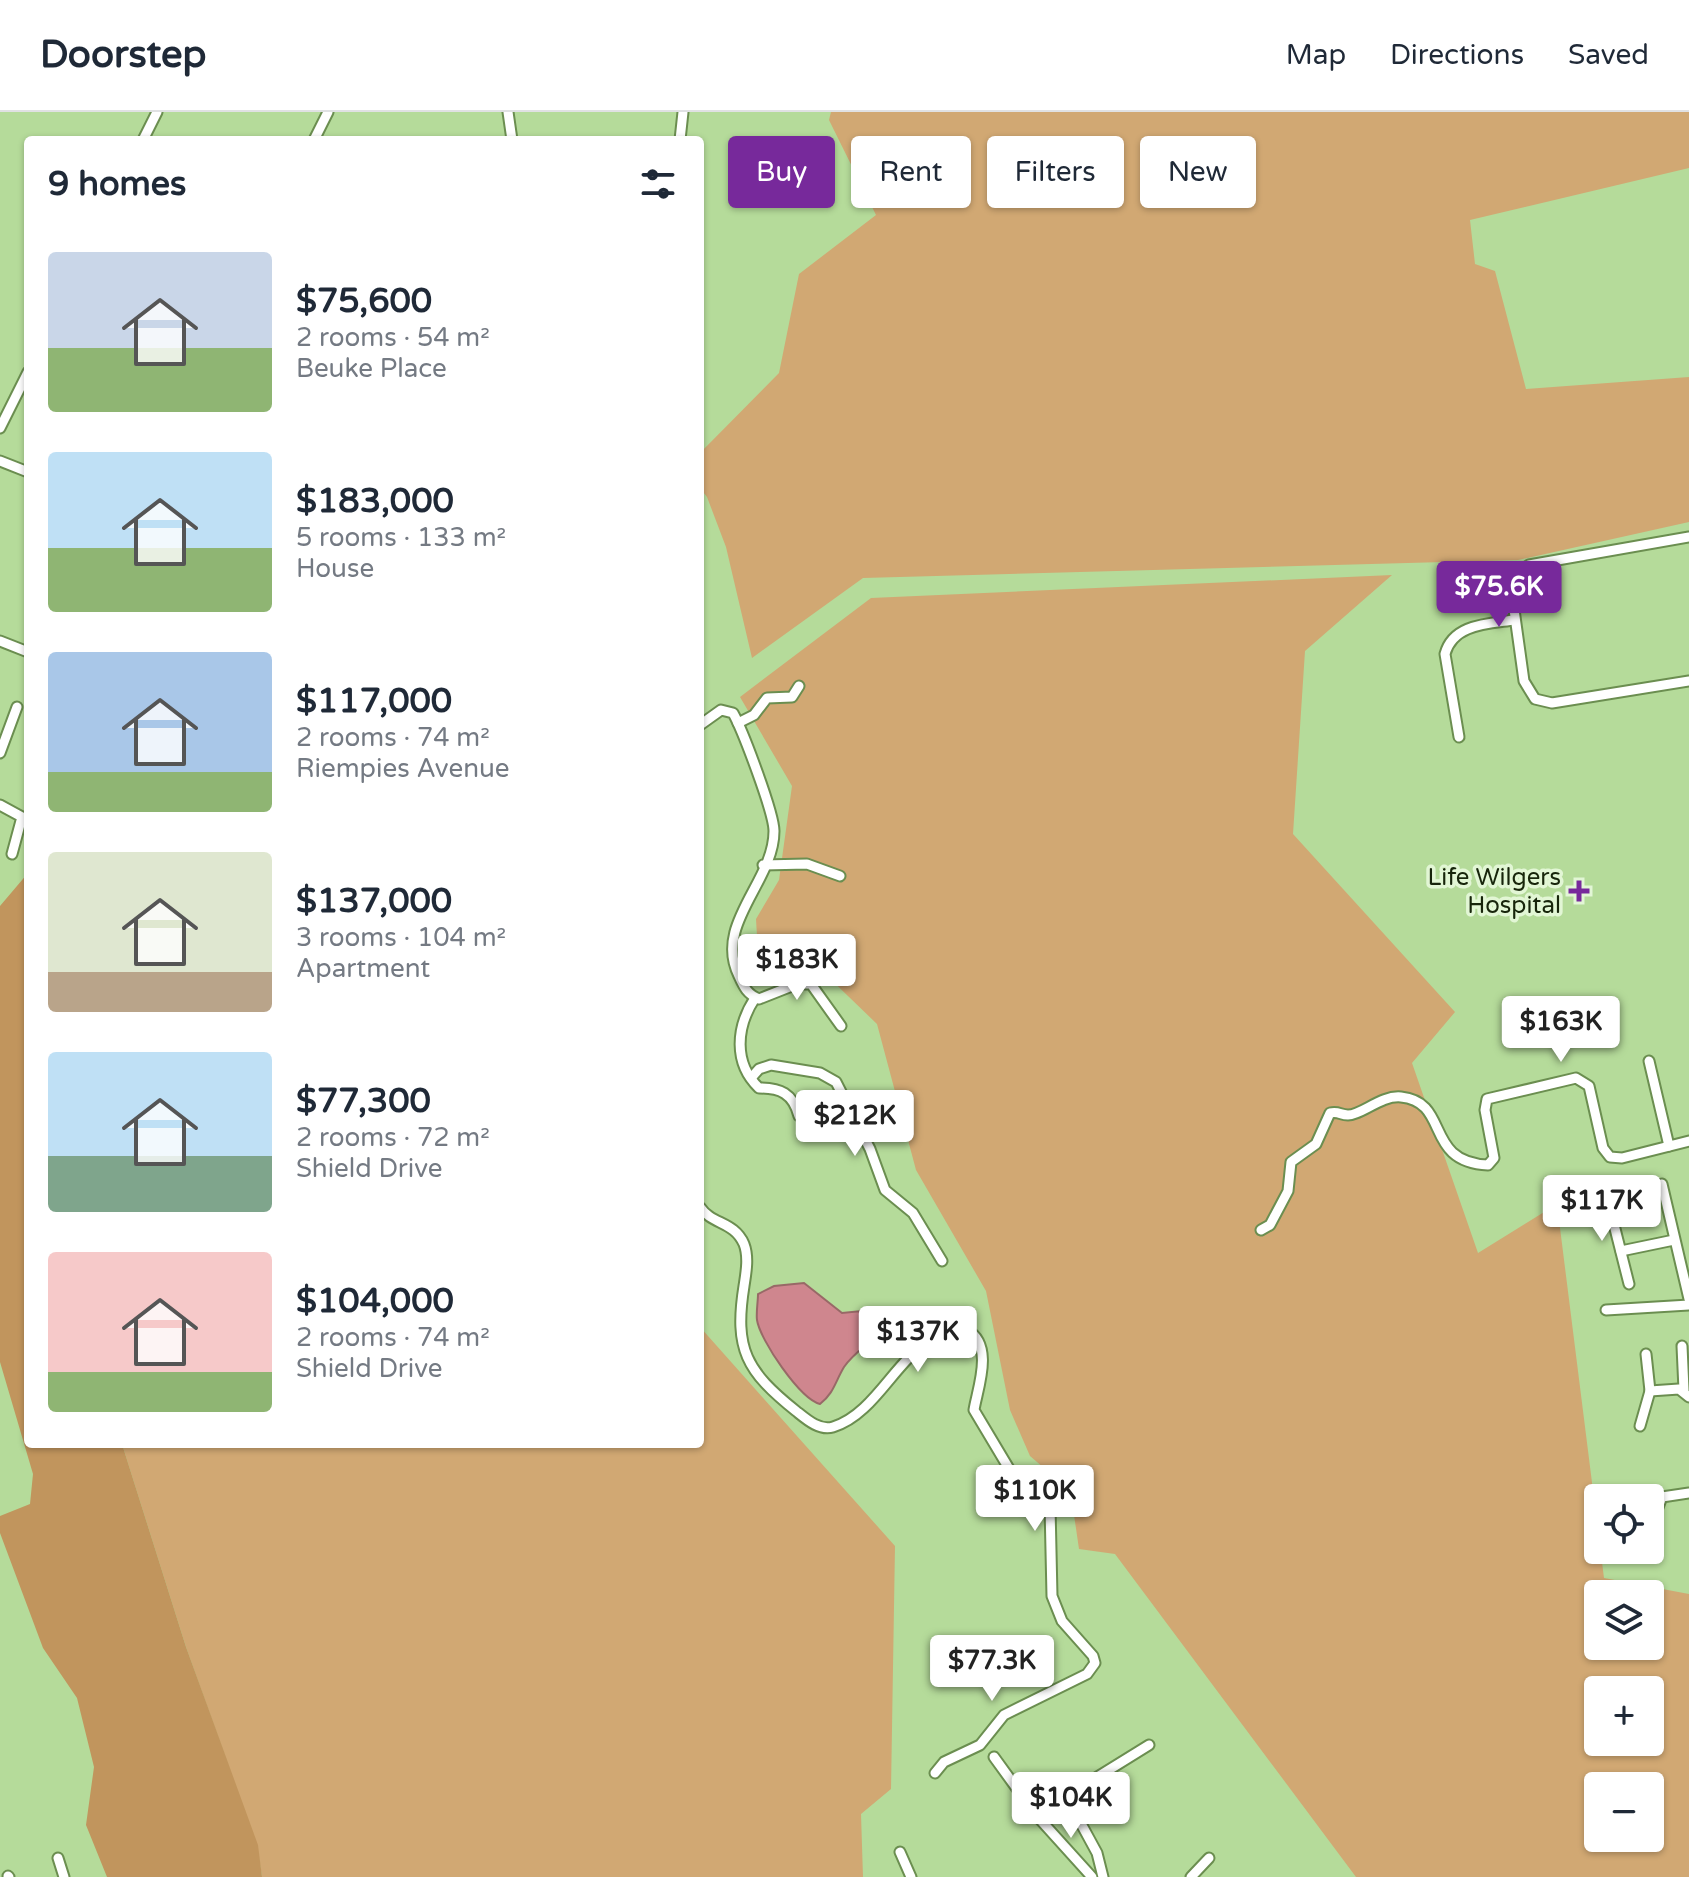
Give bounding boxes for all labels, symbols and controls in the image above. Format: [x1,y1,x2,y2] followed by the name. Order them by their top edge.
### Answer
[40,32,206,78] text: Doorstep
[1286,38,1346,72] text: Map
[1390,38,1524,72] text: Directions
[1568,38,1649,72] text: Saved
[728,136,835,208] chip: Buy
[851,136,971,208] chip: Rent
[987,136,1124,208] chip: Filters
[1140,136,1256,208] chip: New
[636,162,680,206] icon: filters
[48,164,186,205] text: 9 homes
[296,281,432,322] text: $75,600
[112,284,208,380] icon: home
[296,322,490,353] text: 2 rooms · 54 m²
[296,353,447,384] text: Beuke Place
[296,481,454,522] text: $183,000
[112,484,208,580] icon: home
[296,522,506,553] text: 5 rooms · 133 m²
[296,553,374,584] text: House
[1434,561,1564,629] pin: $75.6K
[1455,571,1543,602] text: $75.6K
[296,681,452,722] text: $117,000
[112,684,208,780] icon: home
[296,722,490,753] text: 2 rooms · 74 m²
[296,753,509,784] text: Riempies Avenue
[1427,863,1561,920] place label: Life Wilgers Hospital
[1568,880,1590,902] marker: Life Wilgers Hospital
[296,881,452,922] text: $137,000
[112,884,208,980] icon: home
[296,922,506,953] text: 3 rooms · 104 m²
[741,934,853,1002] pin: $183K
[756,944,838,975] text: $183K
[296,953,430,984] text: Apartment
[1505,996,1617,1064] pin: $163K
[1520,1006,1602,1037] text: $163K
[296,1081,431,1122] text: $77,300
[112,1084,208,1180] icon: home
[799,1090,911,1158] pin: $212K
[814,1100,896,1131] text: $212K
[296,1122,490,1153] text: 2 rooms · 72 m²
[296,1153,443,1184] text: Shield Drive
[1546,1175,1658,1243] pin: $117K
[1561,1185,1643,1216] text: $117K
[296,1281,454,1322] text: $104,000
[112,1284,208,1380] icon: home
[862,1306,974,1374] pin: $137K
[877,1316,959,1347] text: $137K
[296,1322,490,1353] text: 2 rooms · 74 m²
[296,1353,443,1384] text: Shield Drive
[979,1465,1091,1533] pin: $110K
[994,1475,1076,1506] text: $110K
[1584,1484,1664,1852] map controls
[1584,1484,1664,1564] button: locate
[1584,1580,1664,1660] button: layers
[927,1635,1057,1703] pin: $77.3K
[948,1645,1036,1676] text: $77.3K
[1584,1676,1664,1756] button: +
[1015,1772,1127,1840] pin: $104K
[1584,1772,1664,1852] button: −
[1030,1782,1112,1813] text: $104K

